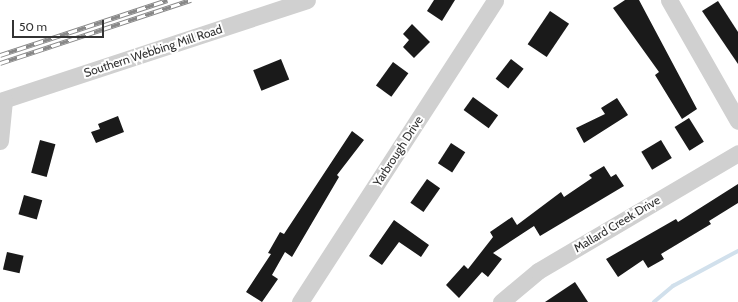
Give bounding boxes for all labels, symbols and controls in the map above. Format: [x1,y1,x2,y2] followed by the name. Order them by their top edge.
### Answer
[14,12,106,38] scale bar
[19,19,47,34] text: 50 m
[82,22,224,80] street label: Southern Webbing Mill Road
[370,113,426,189] street label: Yarbrough Drive
[571,193,663,255] street label: Mallard Creek Drive

